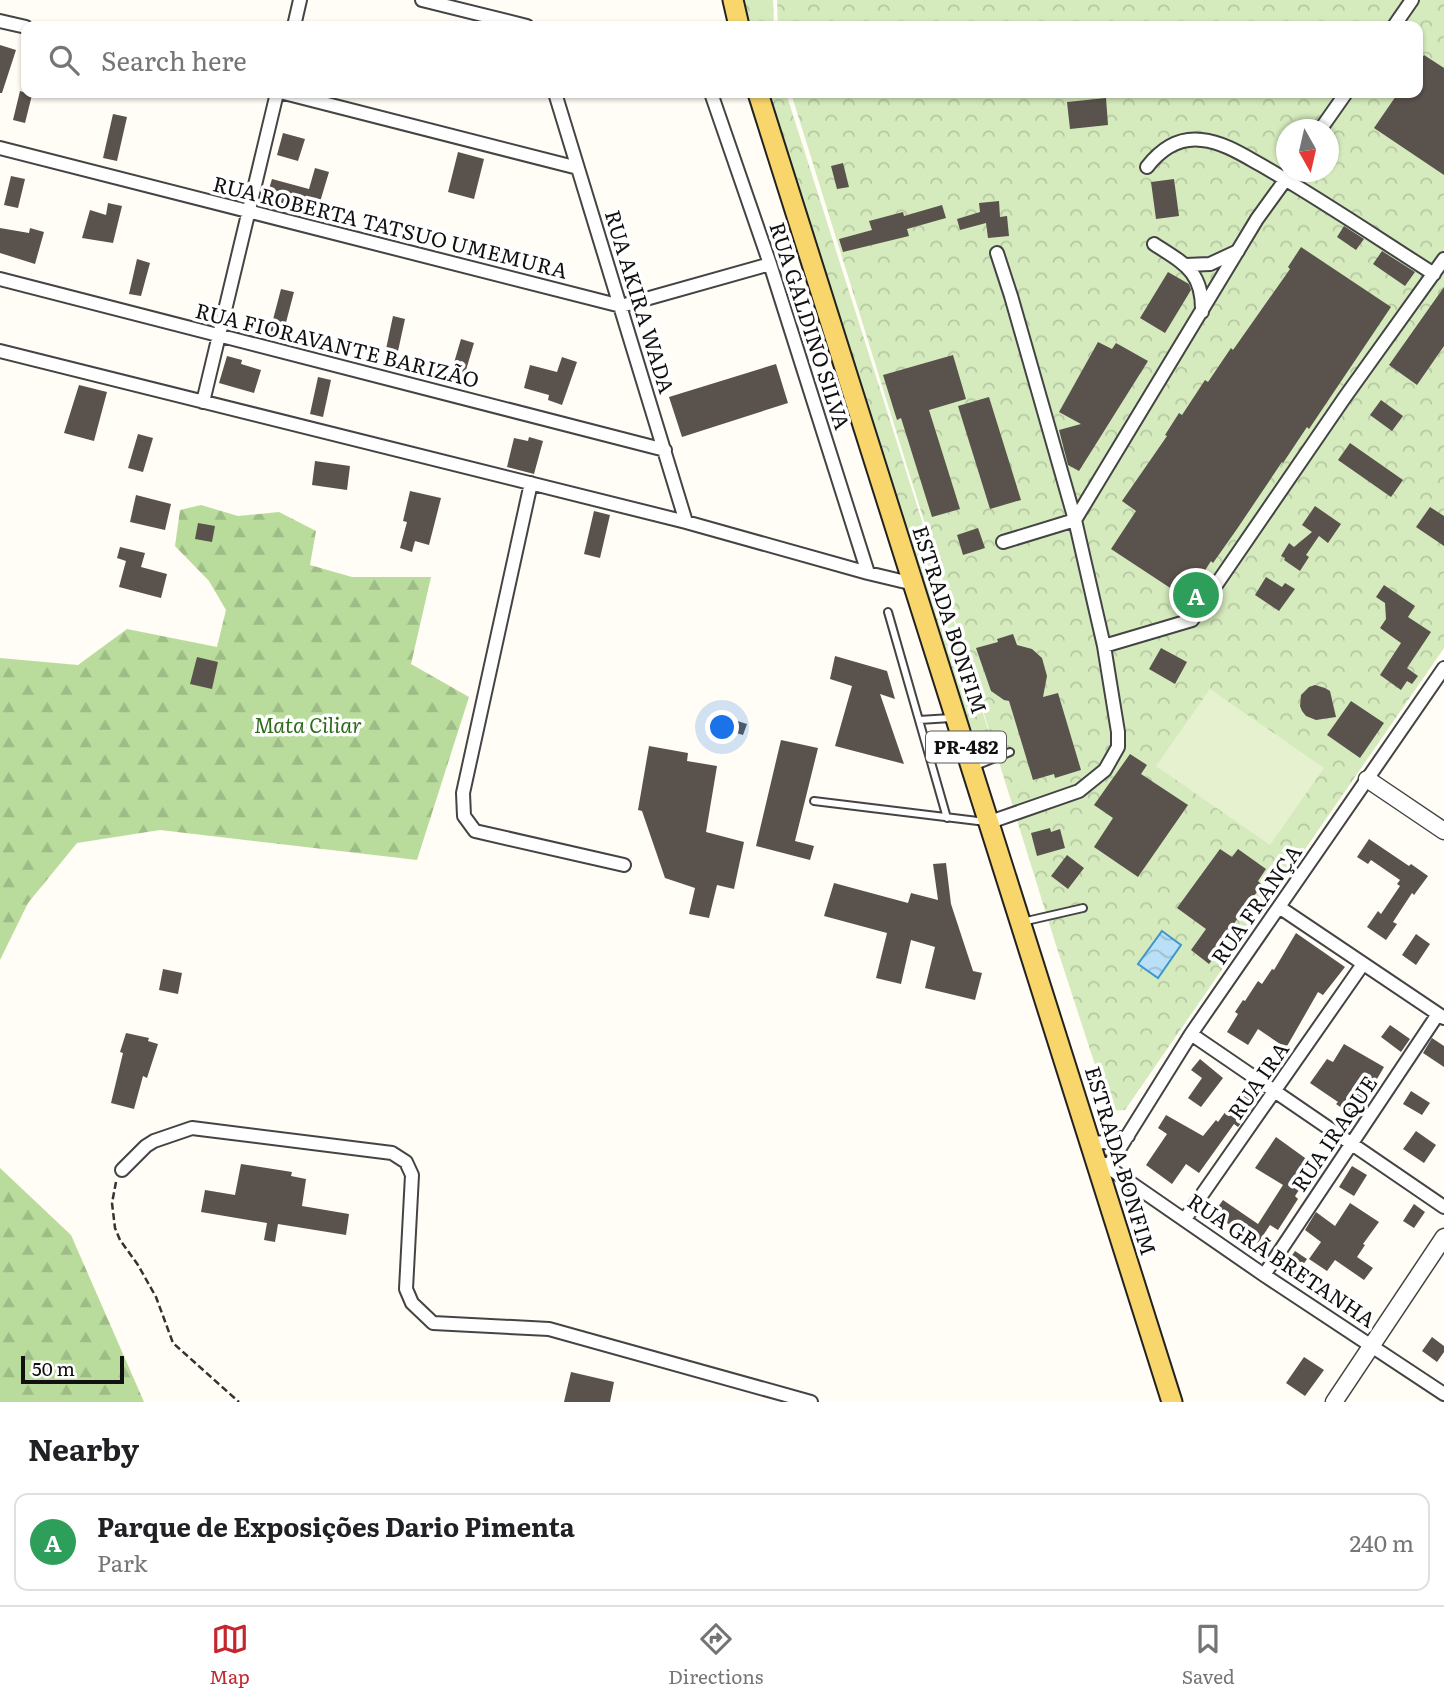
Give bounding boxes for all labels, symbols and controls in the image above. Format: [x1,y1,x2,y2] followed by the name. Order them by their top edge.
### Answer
[21,21,1423,98] search box
[101,40,247,79] text: Search here
[45,41,83,79] icon: search
[1276,119,1339,182] north arrow
[210,166,572,285] street label: RUA ROBERTA TATSUO UMEMURA
[599,206,684,397] street label: RUA AKIRA WADA
[763,217,860,434] street label: RUA GALDINO SILVA
[193,293,483,394] street label: RUA FIORAVANTE BARIZÃO
[906,521,996,717] street label: ESTRADA BONFIM
[1173,569,1219,621] pin: A
[254,708,362,739] park label: Mata Ciliar
[705,710,739,744] your location
[926,732,1006,762] road number: PR-482
[1202,837,1308,970] street label: RUA FRANÇA
[1219,1034,1295,1125] street label: RUA IRA
[1079,1062,1166,1259] street label: ESTRADA BONFIM
[1283,1068,1383,1197] street label: RUA IRAQUE
[1182,1184,1383,1334] street label: RUA GRÃ BRETANHA
[21,1353,124,1385] scale bar
[32,1354,75,1382] text: 50 m
[28,1426,139,1470] text: Nearby
[97,1506,575,1545] text: Parque de Exposições Dario Pimenta
[44,1525,62,1559] text: A
[1349,1525,1414,1559] text: 240 m
[97,1545,147,1579] text: Park
[209,1620,250,1690] tab: Map
[668,1620,763,1690] tab: Directions
[1182,1620,1235,1690] tab: Saved

